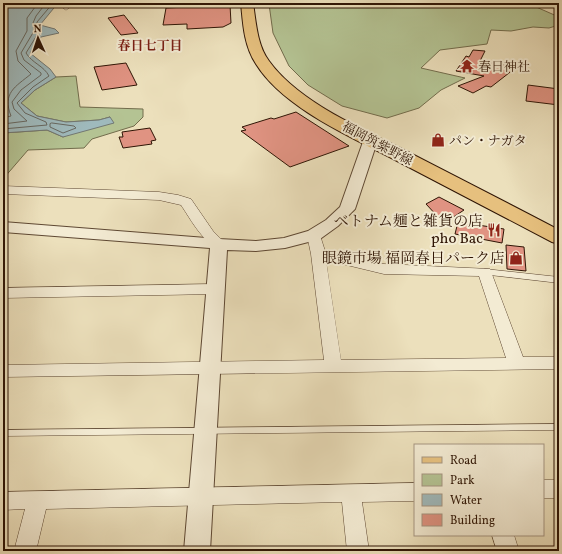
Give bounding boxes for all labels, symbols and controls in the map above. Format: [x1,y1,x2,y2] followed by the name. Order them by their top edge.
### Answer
[18,18,58,58] north arrow
[33,22,42,37] text: N
[117,38,183,56] district label: 春日七丁目
[459,58,475,74] temple icon: 春日神社
[478,59,530,77] place label: 春日神社
[338,119,416,171] street label: 福岡筑紫野線
[430,132,446,148] shop icon: パン・ナガタ
[449,133,527,151] place label: パン・ナガタ
[334,212,483,250] place label: ベトナム麺と雑貨の店 pho Bac
[486,222,502,238] restaurant icon: ベトナム麺と雑貨の店 pho Bac
[322,249,505,270] place label: 眼鏡市場 福岡春日パーク店
[508,250,524,266] shop icon: 眼鏡市場 福岡春日パーク店
[414,444,544,536] legend
[450,453,477,469] text: Road
[450,473,475,489] text: Park
[450,493,482,509] text: Water
[450,513,495,529] text: Building

